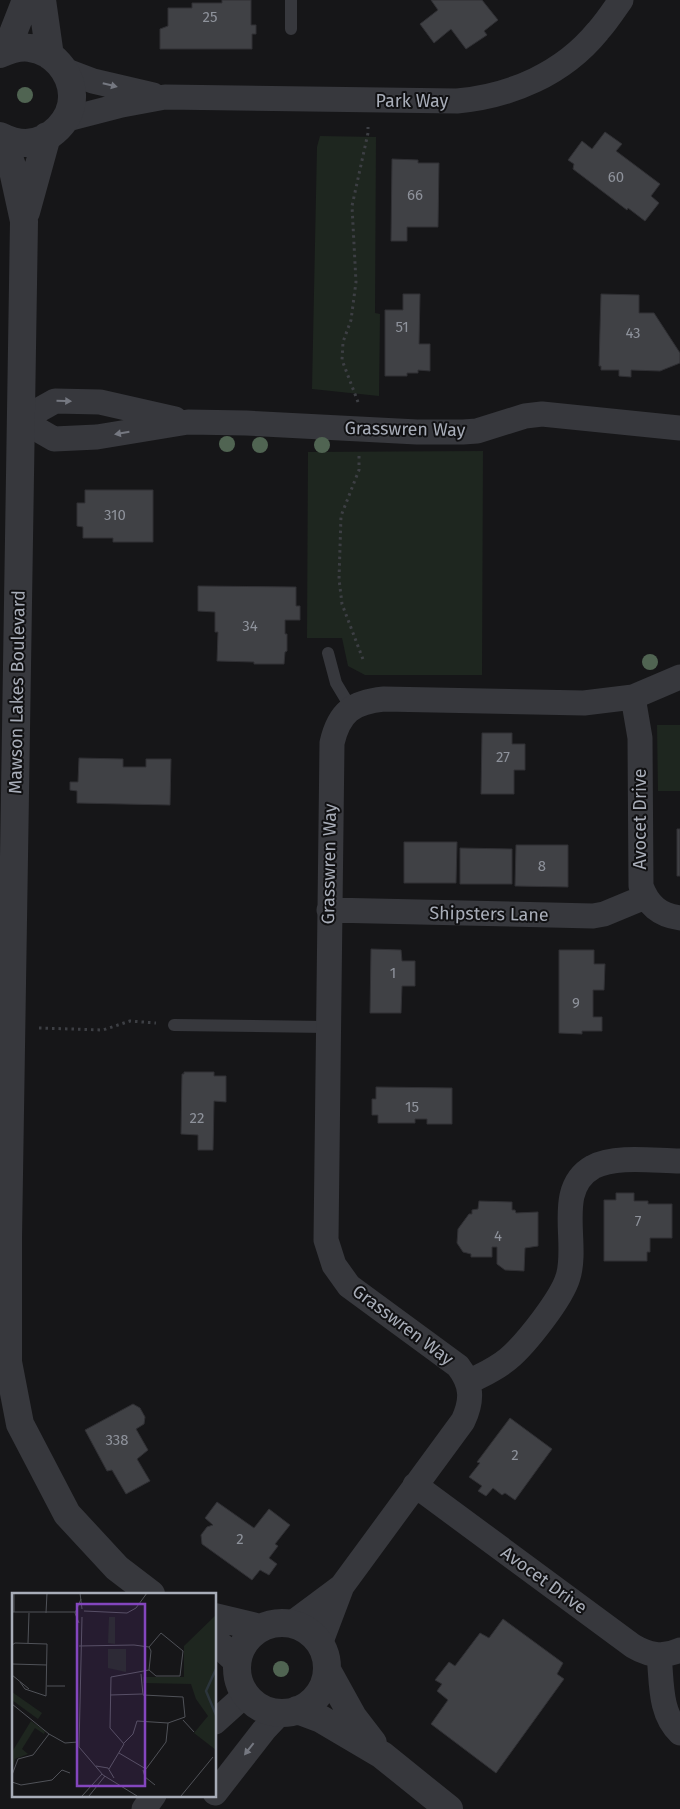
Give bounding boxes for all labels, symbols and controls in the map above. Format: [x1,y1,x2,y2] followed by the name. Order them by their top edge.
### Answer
[203,8,217,26] house number: 25
[103,81,118,89] one-way arrow
[376,90,449,112] street label: Park Way
[608,168,624,186] house number: 60
[407,186,423,204] house number: 66
[395,318,409,336] house number: 51
[625,324,641,342] house number: 43
[56,397,72,405] one-way arrow
[344,417,466,441] street label: Grasswren Way
[114,429,130,437] one-way arrow
[104,506,126,524] house number: 310
[4,590,30,794] street label: Mawson Lakes Boulevard
[242,617,258,635] house number: 34
[496,748,510,766] house number: 27
[629,768,651,870] street label: Avocet Drive
[317,803,341,925] street label: Grasswren Way
[538,857,546,875] house number: 8
[429,902,549,926] street label: Shipsters Lane
[390,964,396,982] house number: 1
[572,994,580,1012] house number: 9
[405,1098,419,1116] house number: 15
[190,1109,204,1127] house number: 22
[635,1212,642,1230] house number: 7
[494,1227,502,1245] house number: 4
[348,1280,458,1370] street label: Grasswren Way
[105,1431,129,1449] house number: 338
[511,1446,519,1464] house number: 2
[236,1530,244,1548] house number: 2
[497,1541,591,1619] street label: Avocet Drive
[12,1593,216,1796] inset map
[243,1742,254,1755] one-way arrow

